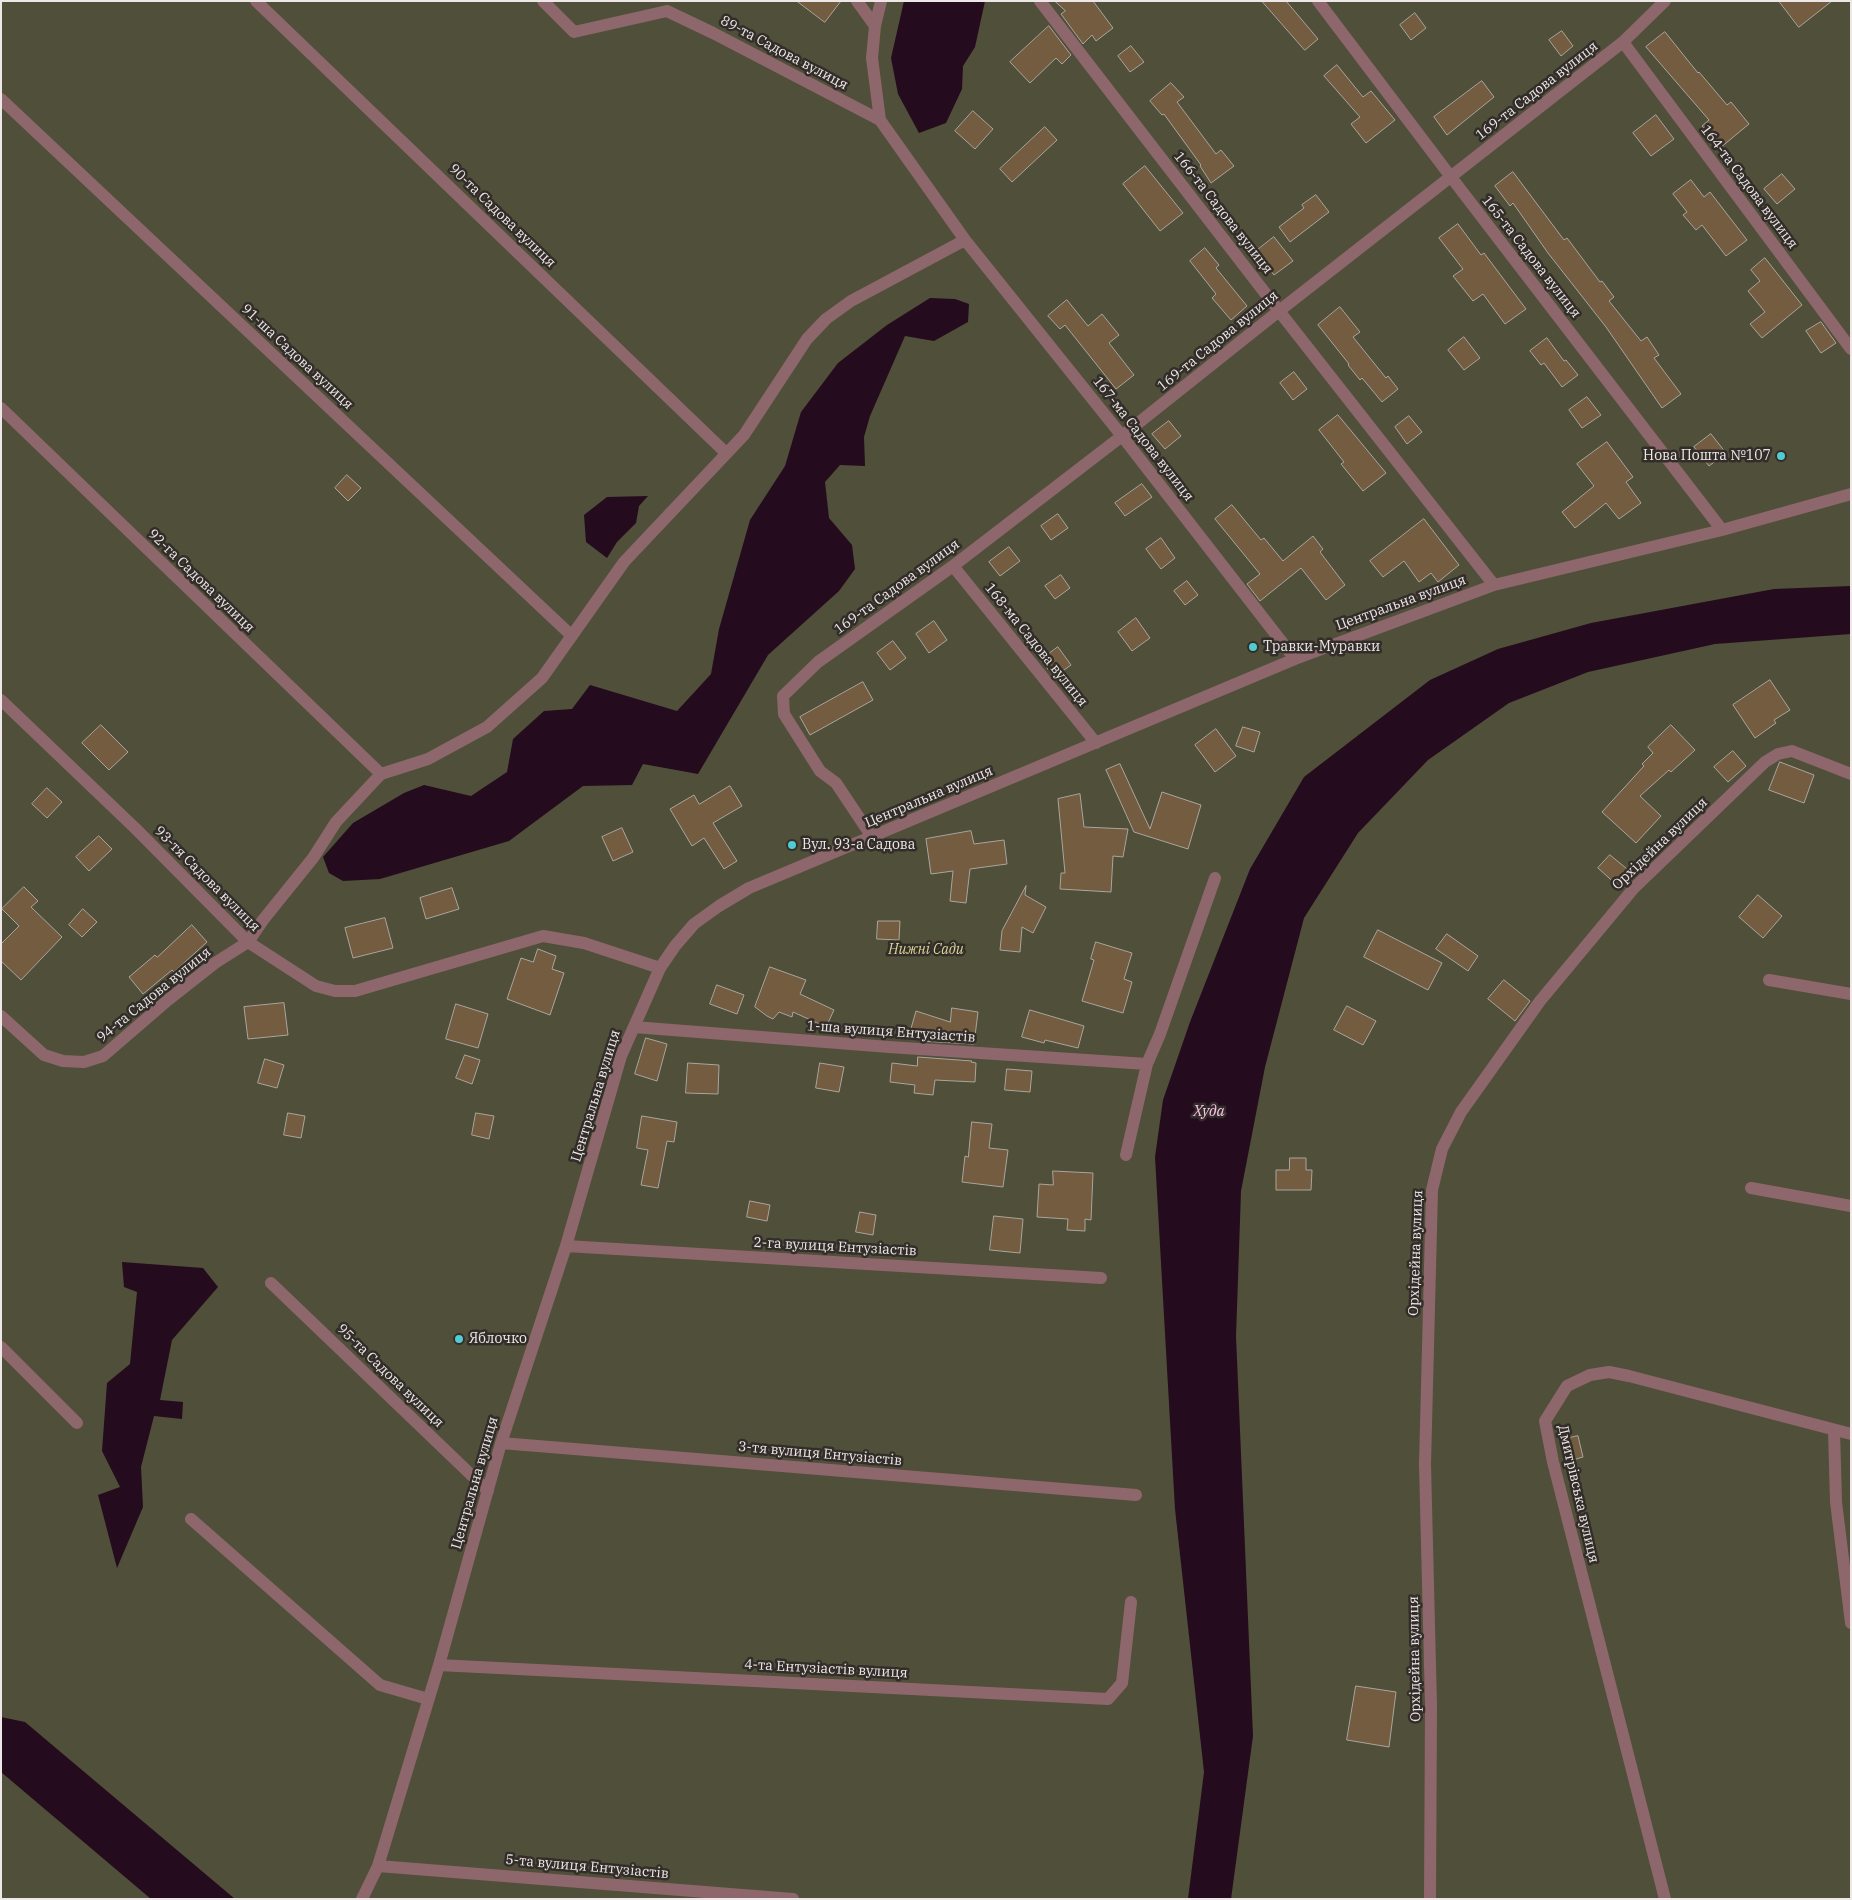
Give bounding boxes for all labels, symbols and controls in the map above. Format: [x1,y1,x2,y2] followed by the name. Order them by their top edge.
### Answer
[717,12,851,94] street label: 89-та Садова вулиця
[1473,38,1601,144] street label: 169-та Садова вулиця
[1697,122,1801,252] street label: 164-та Садова вулиця
[1170,149,1276,277] street label: 166-та Садова вулиця
[445,161,559,271] street label: 90-та Садова вулиця
[1478,193,1584,321] street label: 165-та Садова вулиця
[1154,287,1282,395] street label: 169-та Садова вулиця
[238,301,356,413] street label: 91-ша Садова вулиця
[1089,373,1197,505] street label: 167-ма Садова вулиця
[1643,448,1771,464] place label: Нова Пошта №107
[1775,450,1787,462] marker: Нова Пошта №107
[144,526,258,636] street label: 92-га Садова вулиця
[831,536,963,638] street label: 169-та Садова вулиця
[1334,572,1468,634] street label: Центральна вулиця
[981,580,1091,710] street label: 168-ма Садова вулиця
[1263,639,1380,655] place label: Травки-Муравки
[1247,641,1259,653] marker: Травки-Муравки
[863,762,995,832] street label: Центральна вулиця
[1609,794,1711,894] street label: Орхідейна вулиця
[151,823,263,935] street label: 93-тя Садова вулиця
[802,837,915,853] place label: Вул. 93-а Садова
[786,839,798,851] marker: Вул. 93-а Садова
[888,942,964,958] park label: Нижні Сади
[94,944,214,1046] street label: 94-та Садова вулиця
[806,1018,976,1046] street label: 1-ша вулиця Ентузіастів
[568,1028,624,1164] street label: Центральна вулиця
[1193,1103,1225,1121] water label: Худа
[1405,1190,1427,1316] street label: Орхідейна вулиця
[753,1234,917,1260] street label: 2-га вулиця Ентузіастів
[333,1321,447,1431] street label: 95-та Садова вулиця
[469,1331,527,1347] place label: Яблочко
[453,1333,465,1345] marker: Яблочко
[448,1415,502,1551] street label: Центральна вулиця
[1554,1423,1602,1565] street label: Дмитрівська вулиця
[737,1438,903,1470] street label: 3-тя вулиця Ентузіастів
[1406,1596,1424,1722] street label: Орхідейна вулиця
[744,1656,908,1682] street label: 4-та Ентузіастів вулиця
[505,1851,669,1883] street label: 5-та вулиця Ентузіастів

